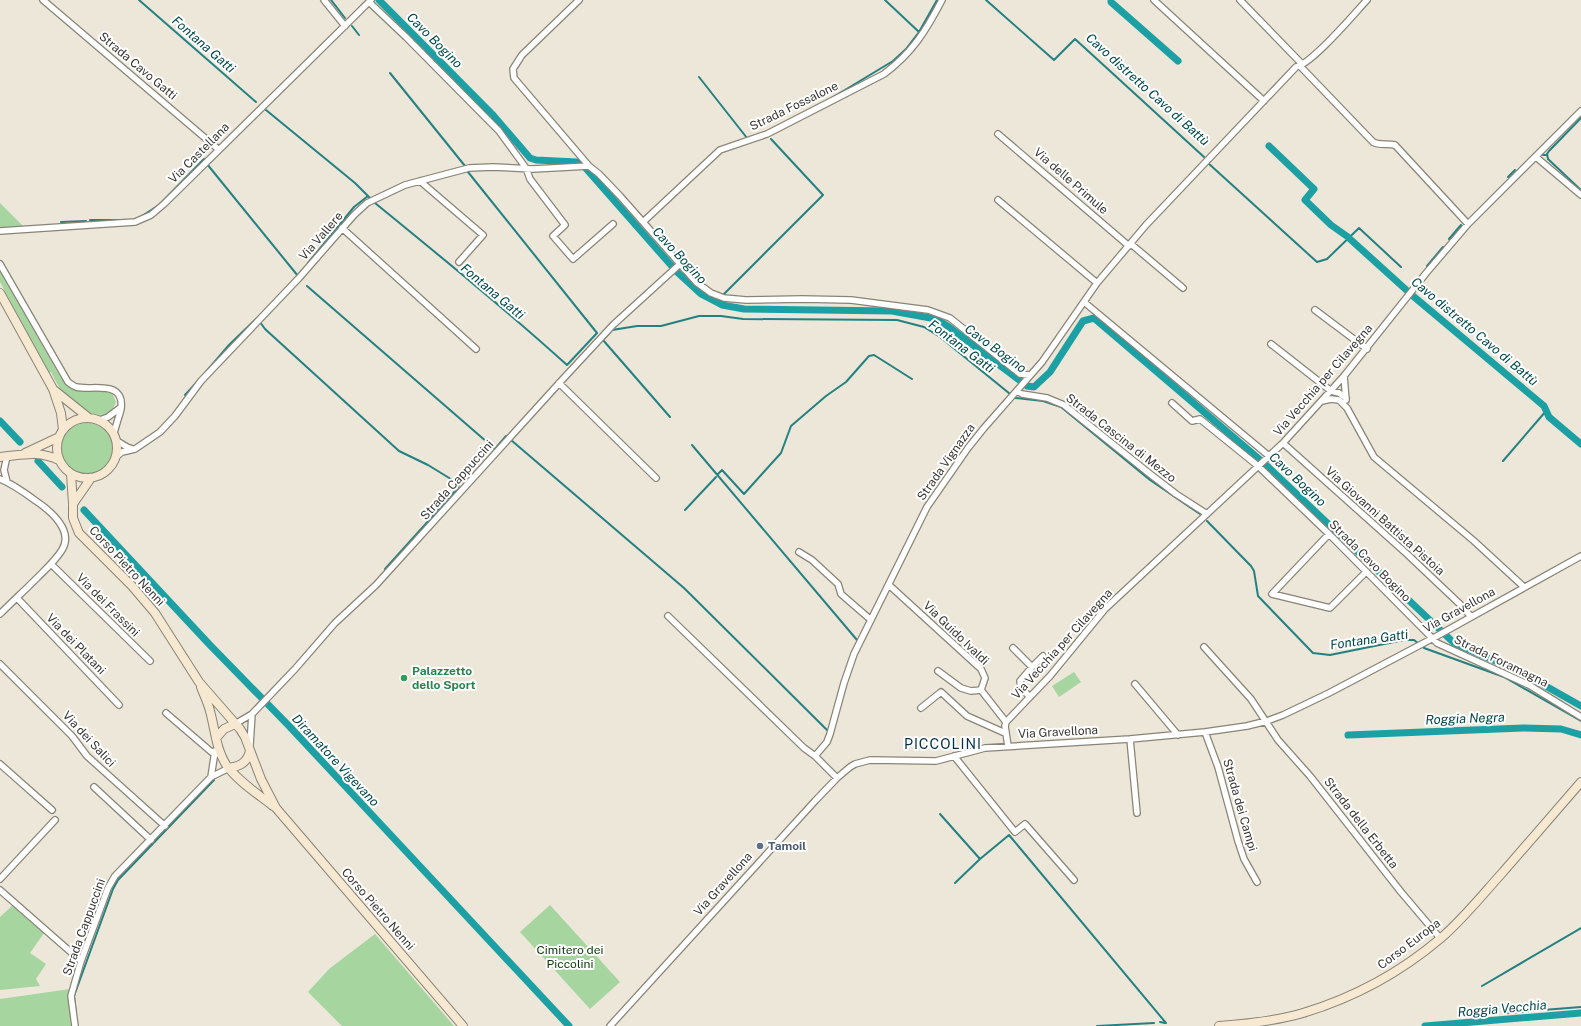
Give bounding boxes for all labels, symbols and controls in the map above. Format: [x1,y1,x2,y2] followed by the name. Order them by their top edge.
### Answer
[404,10,465,71] water label: Cavo Bogino
[169,13,239,76] water label: Fontana Gatti
[96,29,180,103] street label: Strada Cavo Gatti
[1083,30,1212,149] water label: Cavo distretto Cavo di Battù
[748,78,841,133] street label: Strada Fossalone
[166,120,232,186] street label: Via Castellana
[1031,145,1111,217] street label: Via delle Primule
[296,209,346,263] street label: Via Vallere
[650,224,710,287] water label: Cavo Bogino
[458,260,528,323] water label: Fontana Gatti
[1408,274,1541,389] water label: Cavo distretto Cavo di Battù
[926,317,998,377] water label: Fontana Gatti
[962,321,1029,376] water label: Cavo Bogino
[1271,321,1375,439] street label: Via Vecchia per Cilavegna
[1063,391,1179,485] street label: Strada Cascina di Mezzo
[914,421,978,503] street label: Strada Vignazza
[418,437,496,523] street label: Strada Cappuccini
[1266,449,1329,509] water label: Cavo Bogino
[1323,464,1447,578] street label: Via Giovanni Battista Pistoia
[1326,517,1414,605] street label: Strada Cavo Bogino
[86,523,168,609] street label: Corso Pietro Nenni
[74,571,142,639] street label: Via dei Frassini
[1421,584,1497,636] street label: Via Gravellona
[1009,586,1115,702] street label: Via Vecchia per Cilavegna
[920,598,992,668] street label: Via Guido Ivaldi
[44,611,109,677] street label: Via dei Platani
[1329,626,1410,652] water label: Fontana Gatti
[1452,632,1550,690] street label: Strada Foramagna
[412,664,476,692] place label: Palazzetto dello Sport
[399,673,409,683] marker: Palazzetto dello Sport
[60,708,118,770] street label: Via dei Salici
[1425,710,1505,727] water label: Roggia Negra
[289,711,382,810] water label: Diramatore Vigevano
[1018,723,1098,741] street label: Via Gravellona
[904,736,982,752] district label: PICCOLINI
[1220,757,1260,853] street label: Strada dei Campi
[1321,775,1401,871] street label: Strada della Erbetta
[768,839,806,853] place label: Tamoil
[755,841,765,851] marker: Tamoil
[691,850,755,918] street label: Via Gravellona
[339,865,417,953] street label: Corso Pietro Nenni
[60,877,108,977] street label: Strada Cappuccini
[1375,916,1443,972] street label: Corso Europa
[537,943,604,971] park label: Cimitero dei Piccolini
[1457,997,1547,1020] water label: Roggia Vecchia

